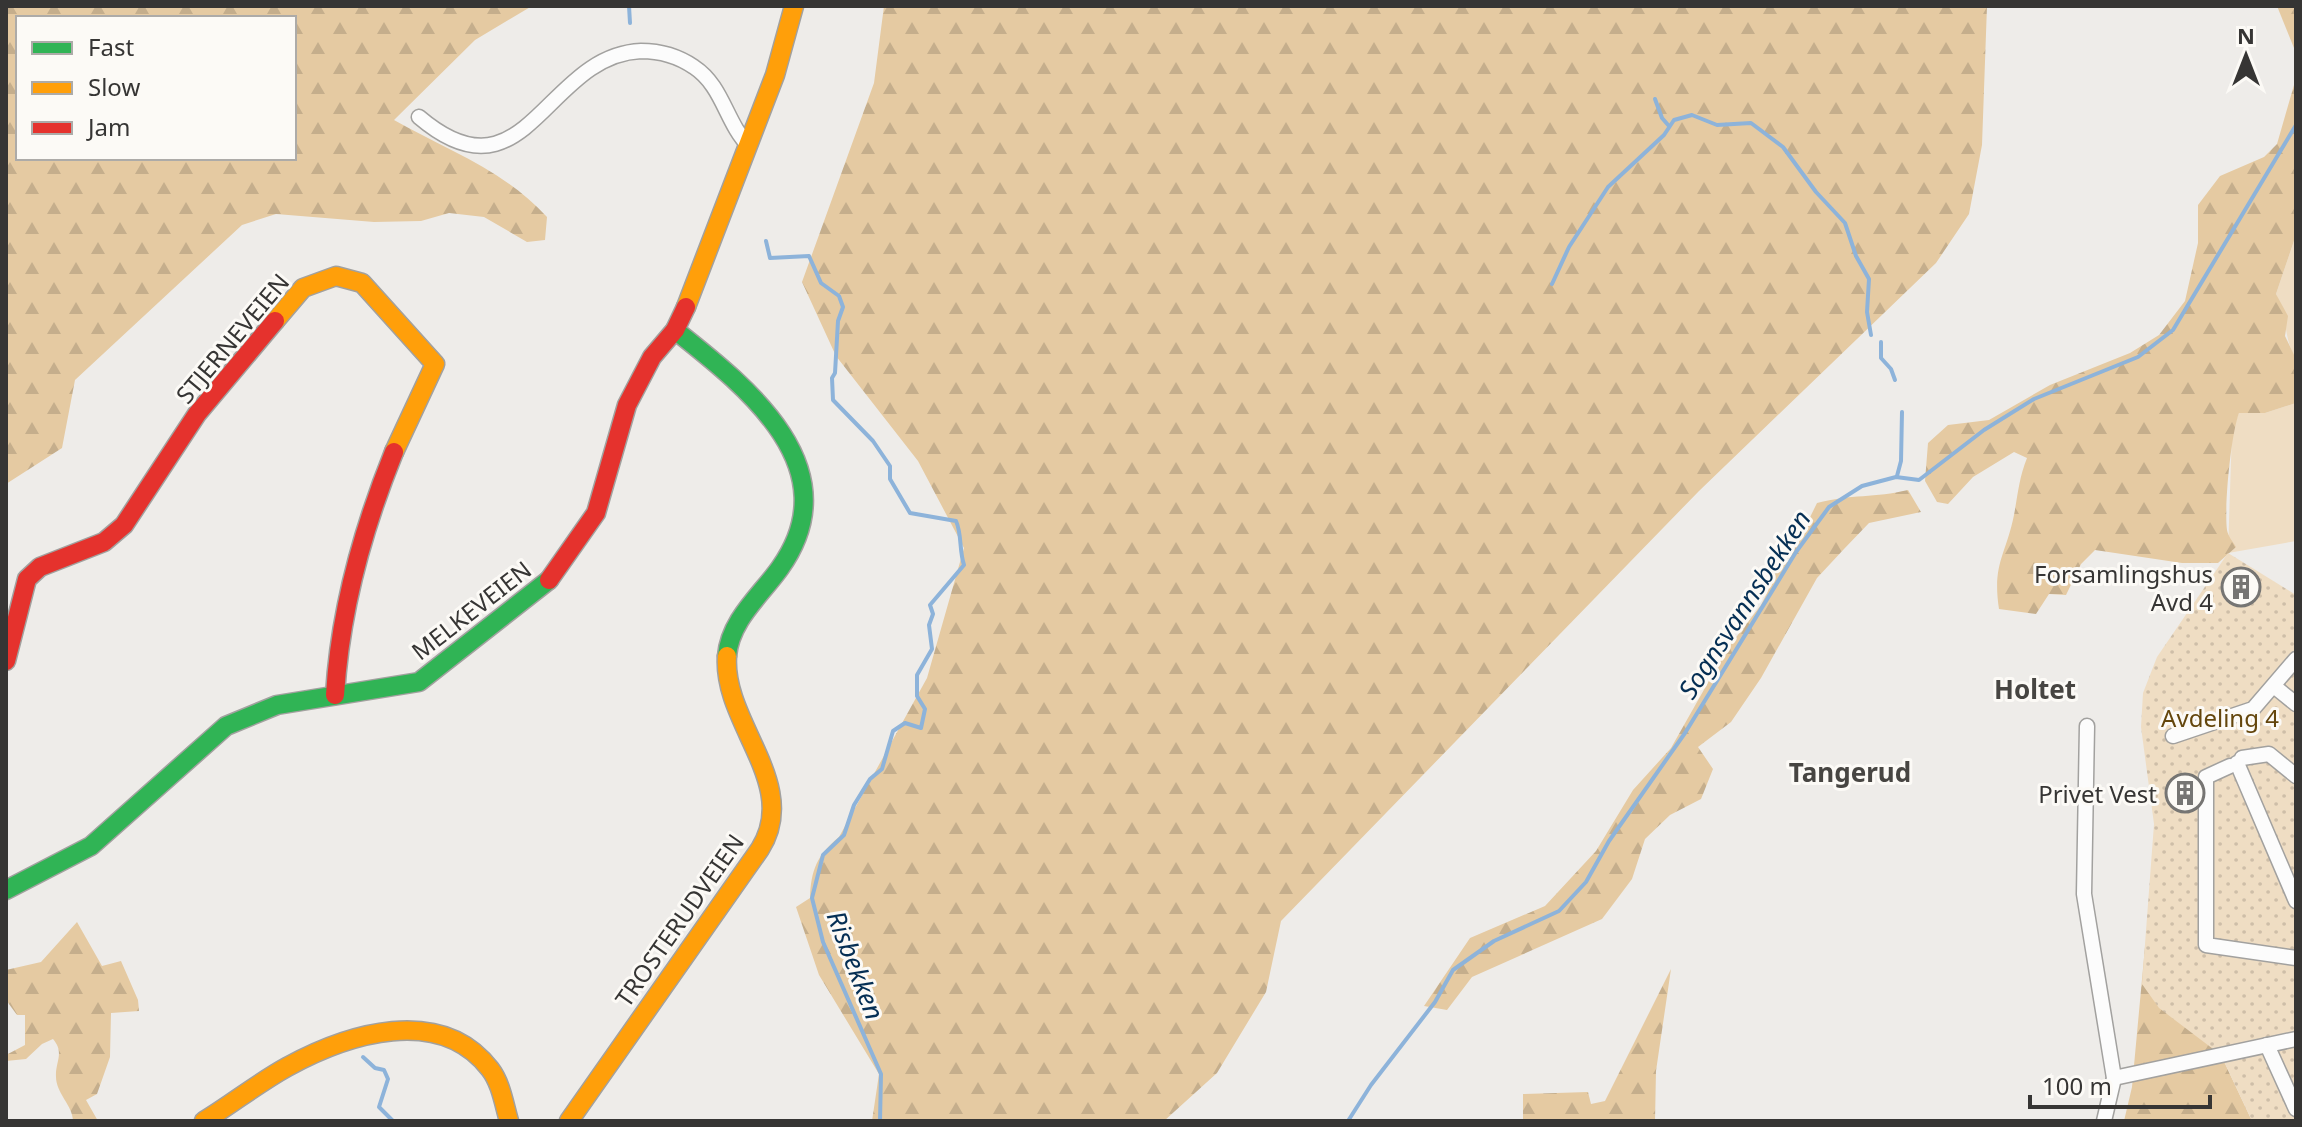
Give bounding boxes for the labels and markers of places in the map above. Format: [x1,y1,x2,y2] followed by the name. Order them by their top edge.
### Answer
[2034,557,2213,618] place label: Forsamlingshus Avd 4
[2220,566,2262,608] building icon: Forsamlingshus Avd 4
[2164,772,2206,814] building icon: Privet Vest
[2038,777,2157,810] place label: Privet Vest

